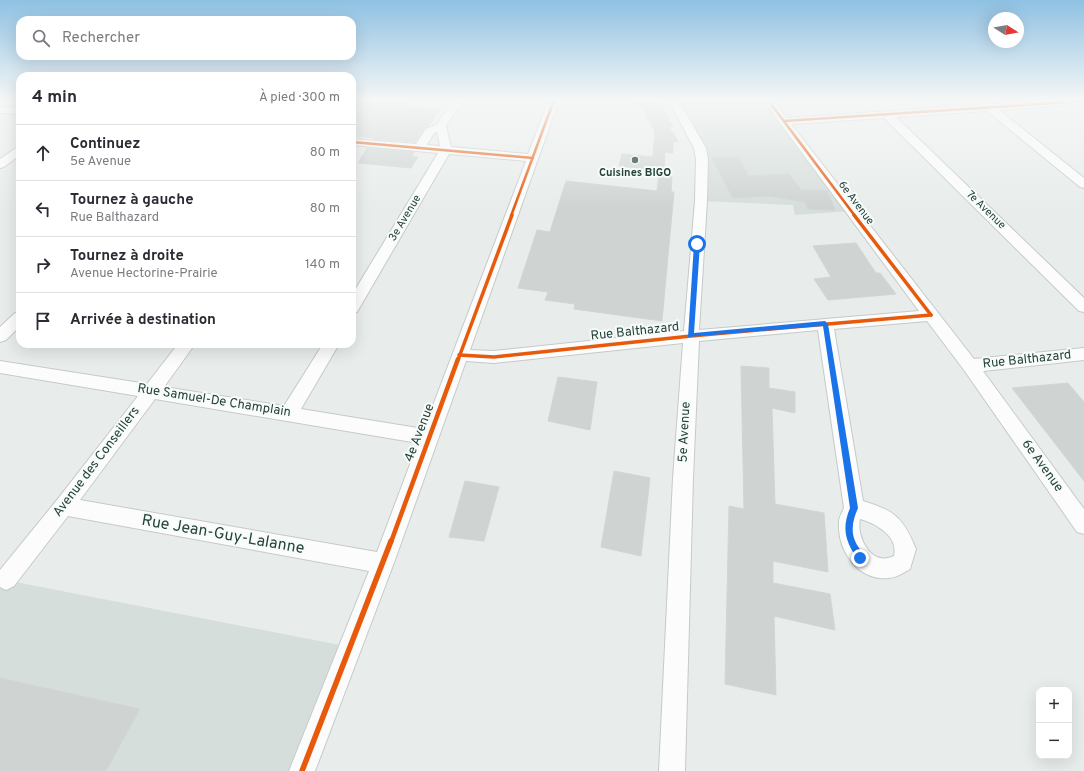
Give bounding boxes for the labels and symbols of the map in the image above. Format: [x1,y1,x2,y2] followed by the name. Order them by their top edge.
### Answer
[988,12,1024,48] north arrow
[630,155,640,165] marker: Cuisines BIGO
[599,166,671,180] place label: Cuisines BIGO
[835,178,877,228] street label: 6e Avenue
[963,188,1009,232] street label: 7e Avenue
[386,192,424,244] street label: 3e Avenue
[688,235,706,253] route start
[590,319,680,345] street label: Rue Balthazard
[982,347,1072,373] street label: Rue Balthazard
[136,381,292,421] street label: Rue Samuel-De Champlain
[675,401,695,463] street label: 5e Avenue
[402,402,438,464] street label: 4e Avenue
[50,404,144,520] street label: Avenue des Conseillers
[1018,437,1066,495] street label: 6e Avenue
[140,511,306,559] street label: Rue Jean-Guy-Lalanne
[851,549,869,567] route end

